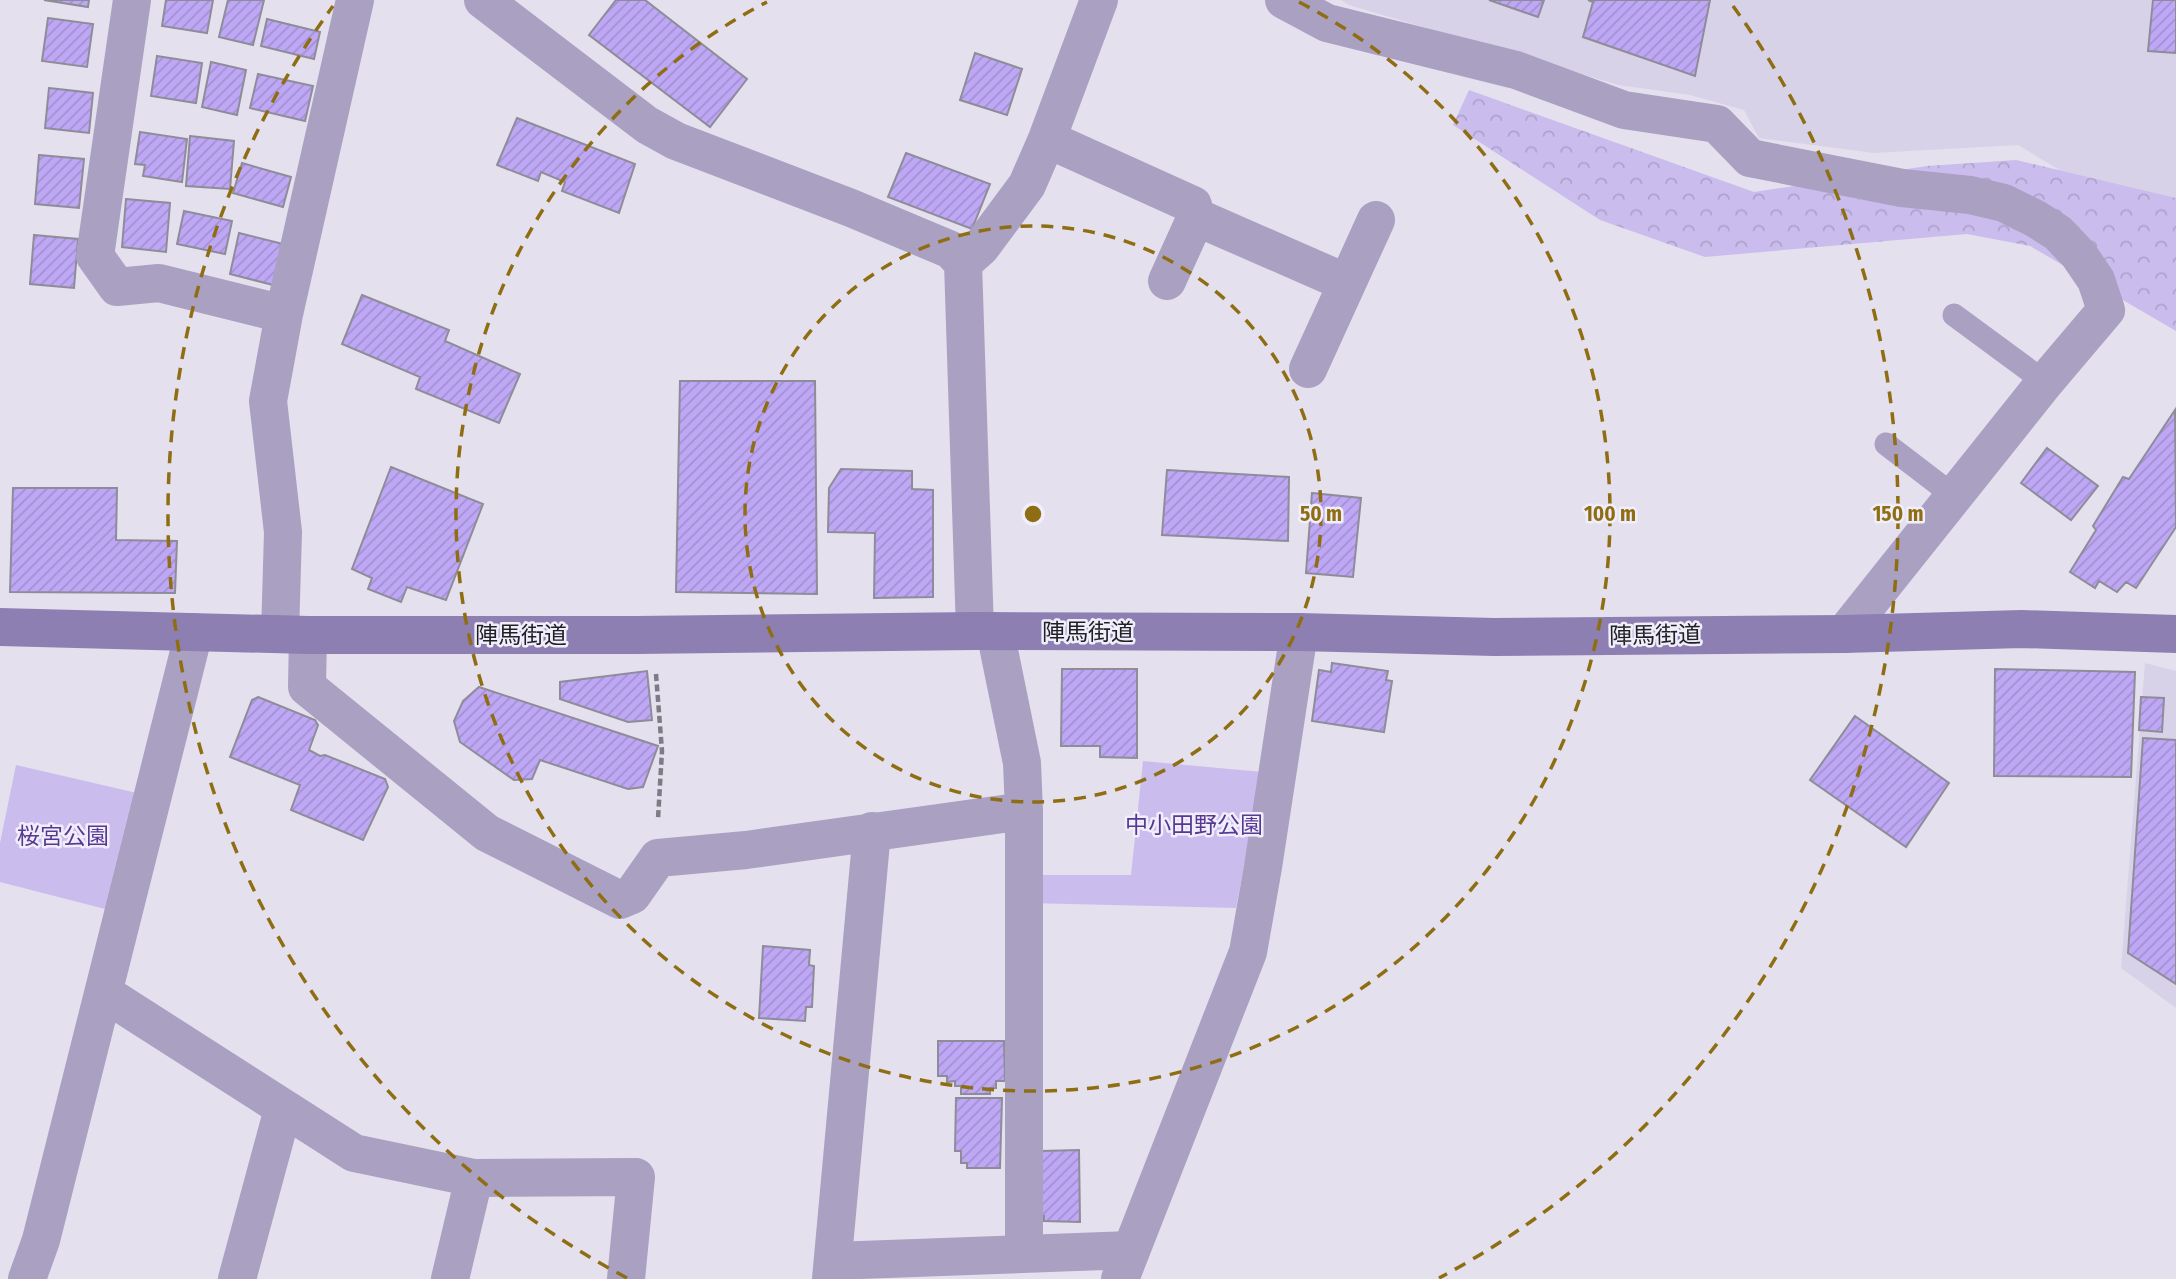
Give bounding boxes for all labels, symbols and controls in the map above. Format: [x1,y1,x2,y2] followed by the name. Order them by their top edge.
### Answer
[1300,501,1342,527] text: 50 m
[1584,501,1636,527] text: 100 m
[1872,501,1924,527] text: 150 m
[1021,502,1045,526] centre of rings
[1042,618,1134,646] street label: 陣馬街道
[1609,620,1701,650] street label: 陣馬街道
[475,621,567,649] street label: 陣馬街道
[1125,811,1263,839] park label: 中小田野公園
[17,822,109,850] park label: 桜宮公園

